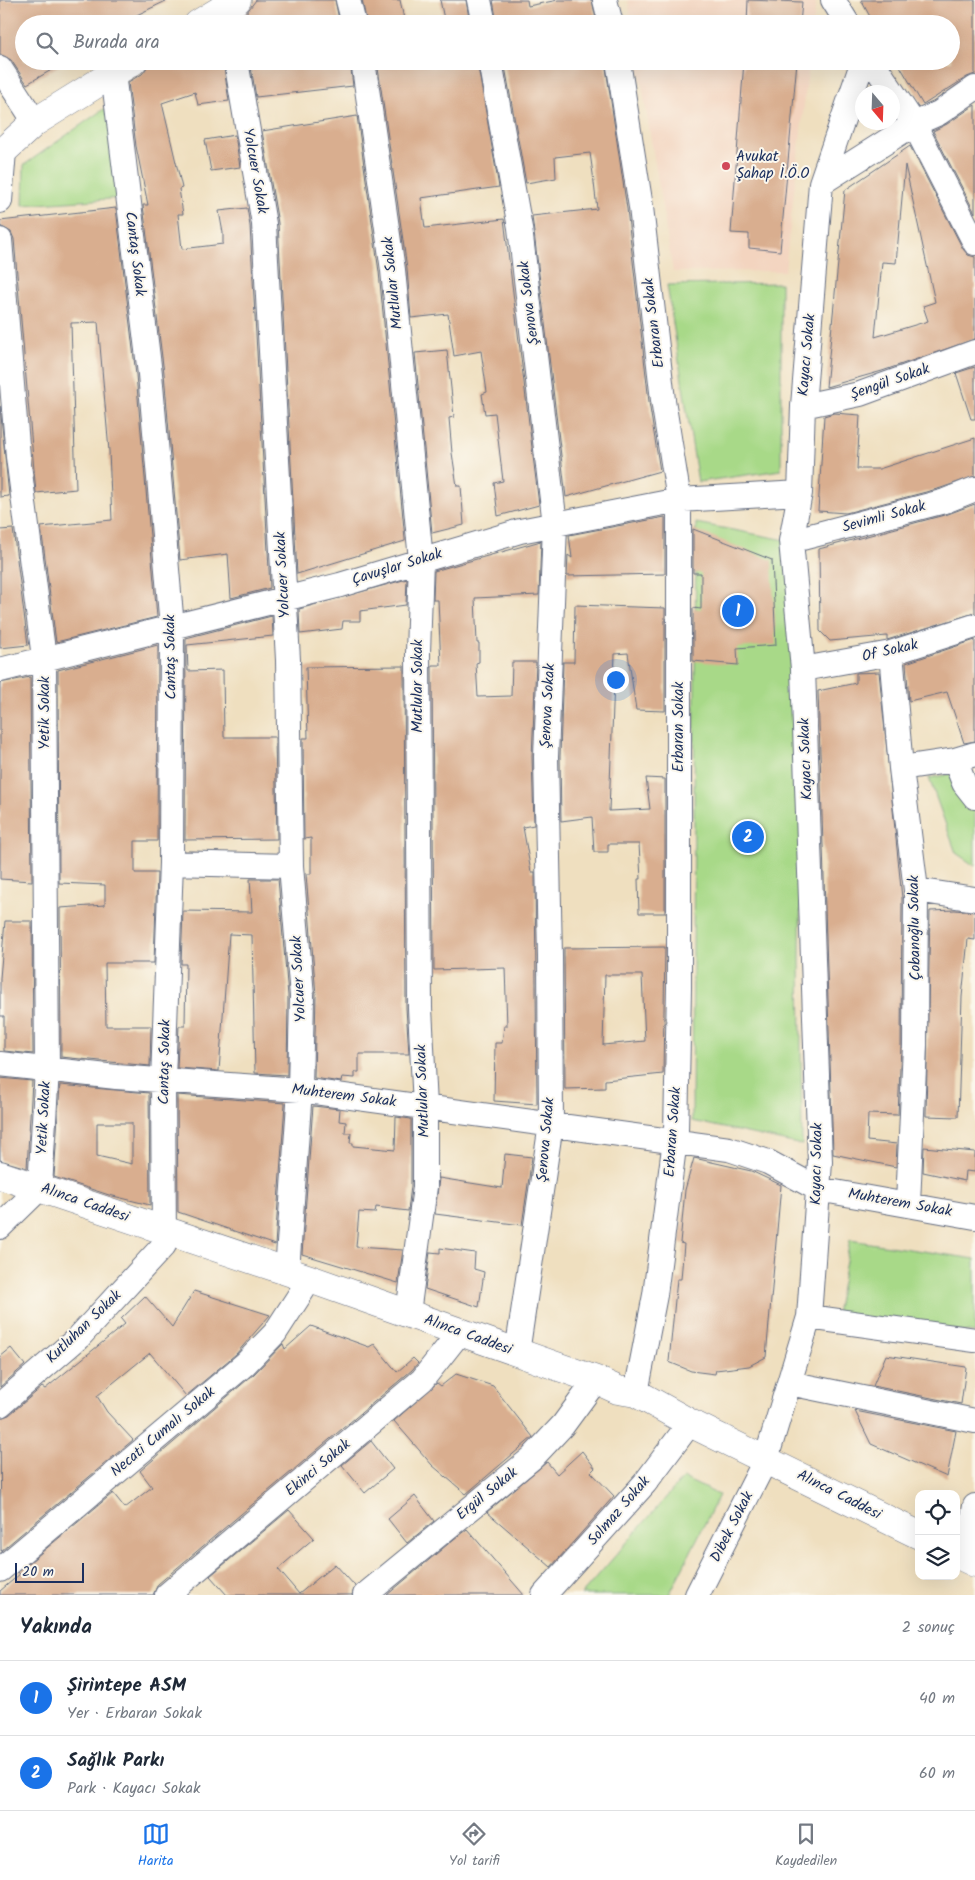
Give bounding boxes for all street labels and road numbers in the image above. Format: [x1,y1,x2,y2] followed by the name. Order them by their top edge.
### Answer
[236,126,275,217] street label: Yolcuer Sokak
[118,210,152,299] street label: Cantaş Sokak
[376,234,410,331] street label: Mutlular Sokak
[512,258,546,347] street label: Şenova Sokak
[636,276,671,369] street label: Erbaran Sokak
[791,312,823,397] street label: Kayacı Sokak
[847,357,934,407] street label: Şengül Sokak
[840,494,929,540] street label: Sevimli Sokak
[269,530,297,619] street label: Yolcuer Sokak
[349,542,446,592] street label: Çavuşlar Sokak
[158,613,184,700] street label: Cantaş Sokak
[860,633,921,669] street label: Of Sokak
[406,638,430,733] street label: Mutlular Sokak
[534,662,562,749] street label: Şenova Sokak
[33,675,57,750] street label: Yetik Sokak
[667,681,691,772] street label: Erbaran Sokak
[793,716,819,801] street label: Kayacı Sokak
[902,874,928,981] street label: Çobanoğlu Sokak
[285,934,313,1023] street label: Yolcuer Sokak
[152,1018,178,1105] street label: Cantaş Sokak
[409,1043,437,1138] street label: Mutlular Sokak
[290,1078,399,1114] street label: Muhterem Sokak
[30,1080,58,1155] street label: Yetik Sokak
[658,1085,688,1178] street label: Erbaran Sokak
[530,1096,562,1183] street label: Şenova Sokak
[804,1122,830,1205] street label: Kayacı Sokak
[38,1177,134,1230] street label: Alınca Caddesi
[846,1182,955,1224] street label: Muhterem Sokak
[41,1284,128,1370] street label: Kutluhan Sokak
[421,1308,517,1363] street label: Alınca Caddesi
[105,1380,221,1483] street label: Necati Cumalı Sokak
[280,1433,357,1503] street label: Ekinci Sokak
[451,1461,524,1526] street label: Ergül Sokak
[793,1463,887,1527] street label: Alınca Caddesi
[582,1470,657,1551] street label: Solmaz Sokak
[704,1486,761,1567] street label: Dibek Sokak

